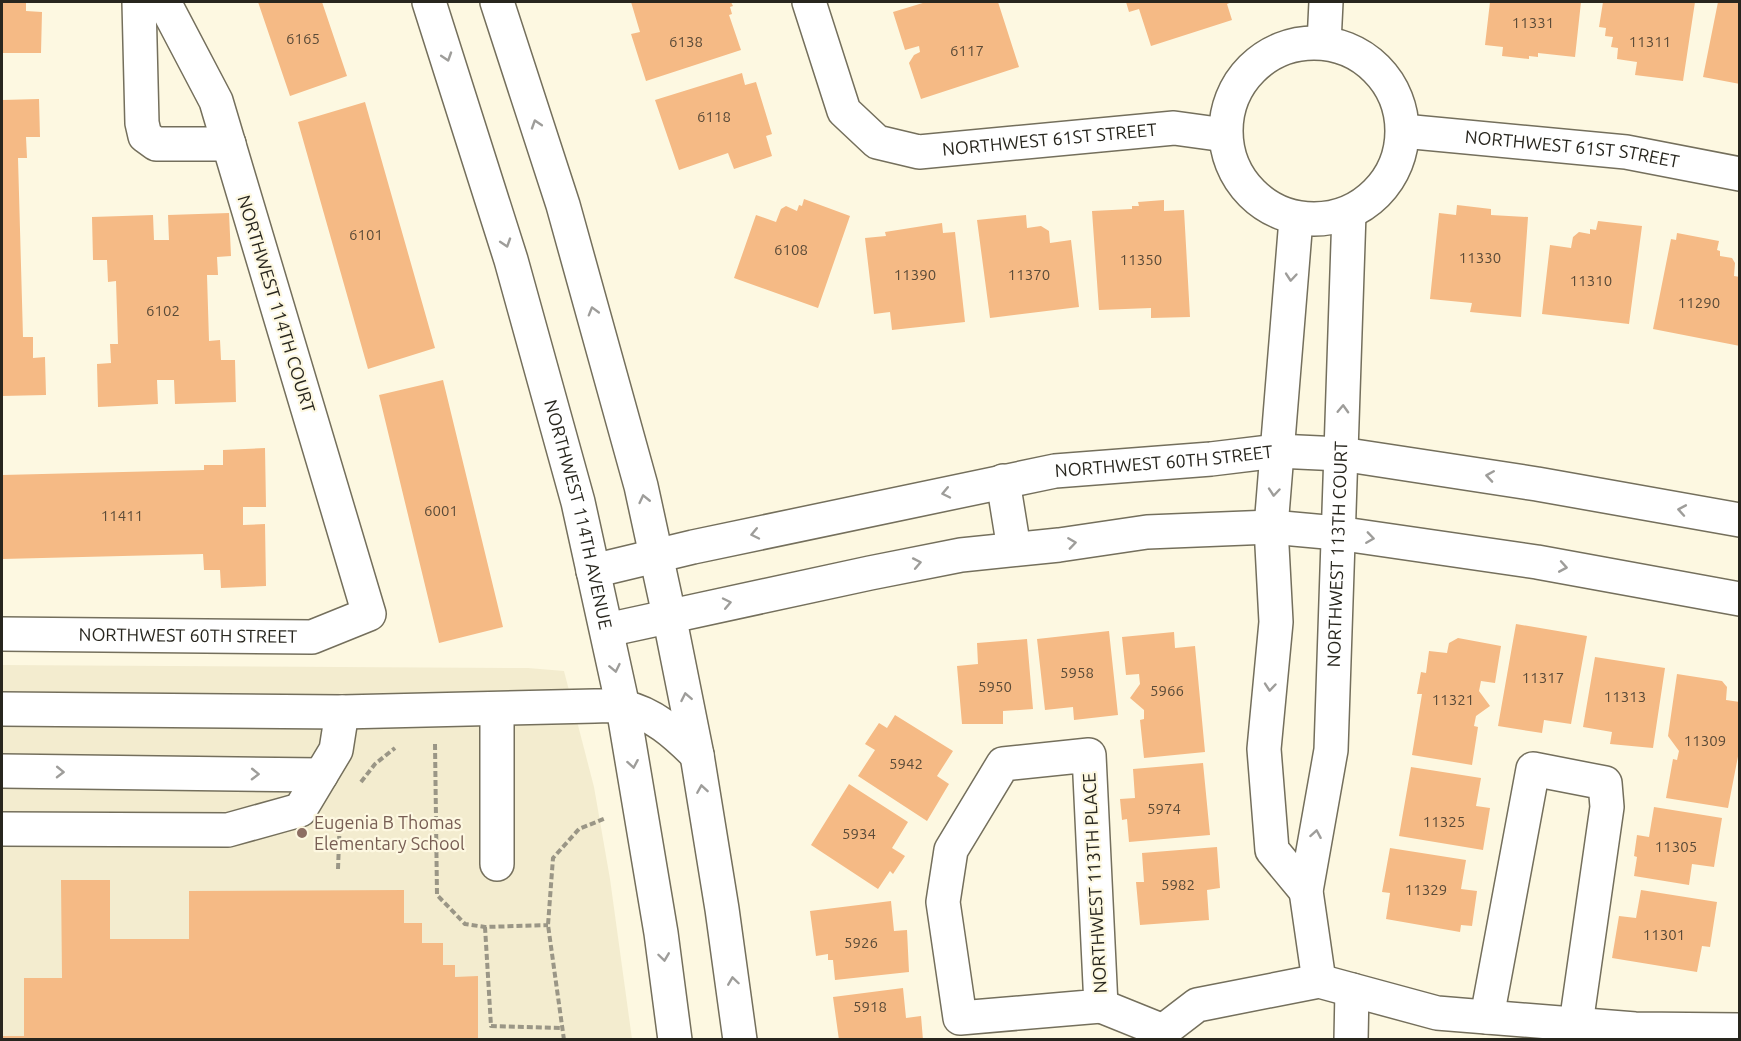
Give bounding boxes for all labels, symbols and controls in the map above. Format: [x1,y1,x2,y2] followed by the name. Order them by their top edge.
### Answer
[1512,14,1554,31] house number: 11331
[286,30,320,47] house number: 6165
[669,33,703,50] house number: 6138
[1629,33,1671,50] house number: 11311
[950,42,984,59] house number: 6117
[440,51,452,62] one-way arrow
[697,108,731,125] house number: 6118
[531,119,543,130] one-way arrow
[941,119,1158,159] street label: NORTHWEST 61ST STREET
[1464,126,1681,171] street label: NORTHWEST 61ST STREET
[234,193,320,415] street label: NORTHWEST 114TH COURT
[349,226,383,243] house number: 6101
[499,237,511,248] one-way arrow
[774,241,808,258] house number: 6108
[1459,249,1501,266] house number: 11330
[1120,251,1162,268] house number: 11350
[894,266,936,283] house number: 11390
[1008,266,1050,283] house number: 11370
[1285,272,1298,281] one-way arrow
[1570,272,1612,289] house number: 11310
[1678,294,1720,311] house number: 11290
[146,302,180,319] house number: 6102
[588,306,600,317] one-way arrow
[541,397,617,631] street label: NORTHWEST 114TH AVENUE
[1336,405,1349,414] one-way arrow
[1054,441,1274,480] street label: NORTHWEST 60TH STREET
[1323,441,1350,668] street label: NORTHWEST 113TH COURT
[1485,471,1494,483] one-way arrow
[941,486,951,499] one-way arrow
[1268,488,1281,497] one-way arrow
[638,494,651,504] one-way arrow
[424,502,458,519] house number: 6001
[1677,504,1687,517] one-way arrow
[101,507,143,524] house number: 11411
[750,527,760,540] one-way arrow
[1366,531,1375,543] one-way arrow
[1067,537,1077,549] one-way arrow
[912,557,922,570] one-way arrow
[1558,560,1568,573] one-way arrow
[721,597,731,610] one-way arrow
[79,624,297,646] street label: NORTHWEST 60TH STREET
[608,663,621,673] one-way arrow
[1060,664,1094,681] house number: 5958
[1522,669,1564,686] house number: 11317
[978,678,1012,695] house number: 5950
[1150,682,1184,699] house number: 5966
[1264,682,1277,691] one-way arrow
[1604,688,1646,705] house number: 11313
[1432,691,1474,708] house number: 11321
[680,693,693,703] one-way arrow
[1684,732,1726,749] house number: 11309
[889,755,923,772] house number: 5942
[626,759,639,769] one-way arrow
[55,766,64,778] one-way arrow
[250,768,259,780] one-way arrow
[1078,772,1110,994] street label: NORTHWEST 113TH PLACE
[697,784,709,793] one-way arrow
[1147,800,1181,817] house number: 5974
[314,812,465,853] place label: Eugenia B Thomas Elementary School
[1423,813,1465,830] house number: 11325
[842,825,876,842] house number: 5934
[295,826,309,840] marker: Eugenia B Thomas Elementary School
[1309,829,1322,839] one-way arrow
[1655,838,1697,855] house number: 11305
[1161,876,1195,893] house number: 5982
[1405,881,1447,898] house number: 11329
[1643,926,1685,943] house number: 11301
[844,934,878,951] house number: 5926
[657,952,669,962] one-way arrow
[727,977,739,986] one-way arrow
[853,998,887,1015] house number: 5918

